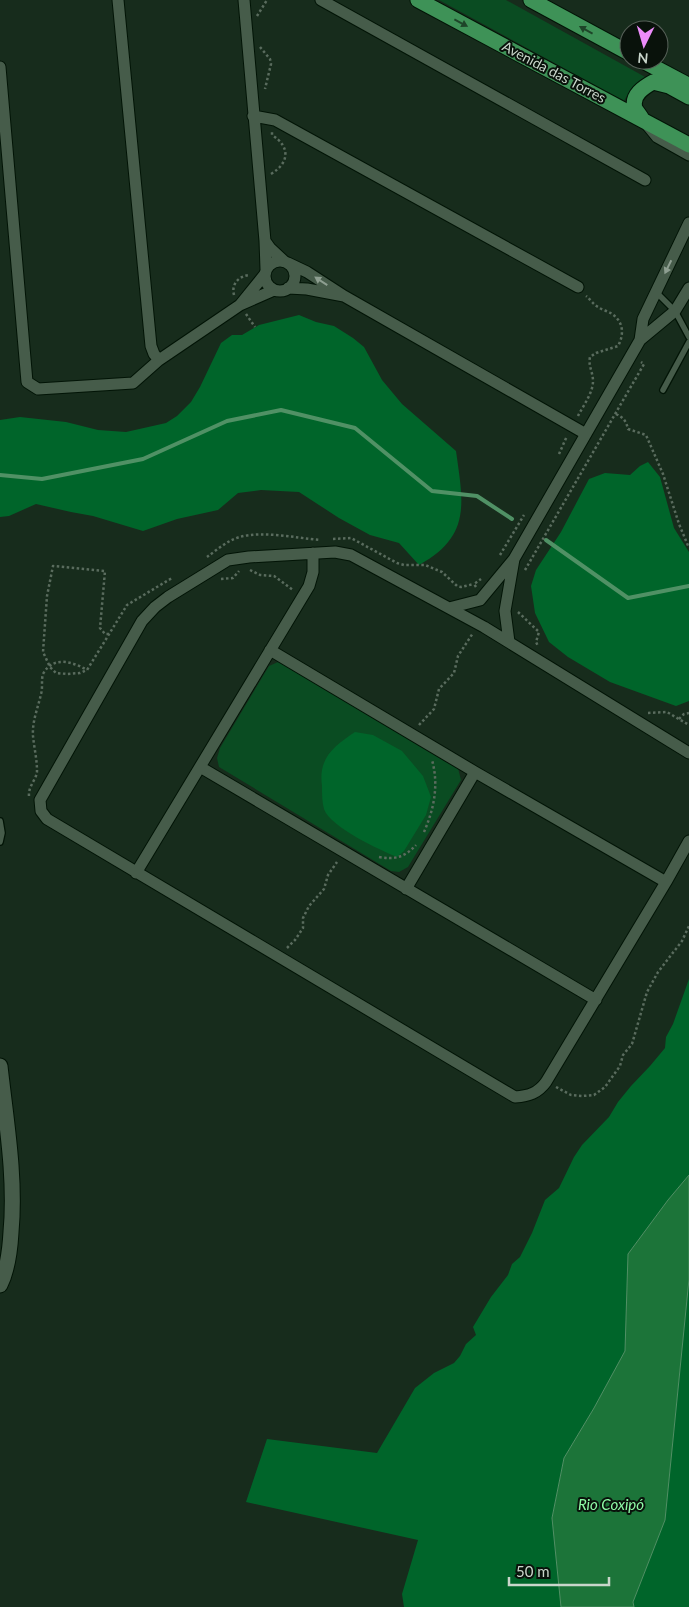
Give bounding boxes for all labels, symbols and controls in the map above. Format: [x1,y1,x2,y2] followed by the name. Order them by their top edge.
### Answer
[454,19,469,27] one-way arrow
[619,20,669,70] north arrow
[579,26,593,34] one-way arrow
[500,37,609,106] street label: Avenida das Torres
[637,50,649,67] text: N
[664,260,672,274] one-way arrow
[315,276,328,286] one-way arrow
[578,1495,644,1513] water label: Rio Coxipó
[509,1554,609,1586] scale bar
[516,1562,550,1580] text: 50 m

